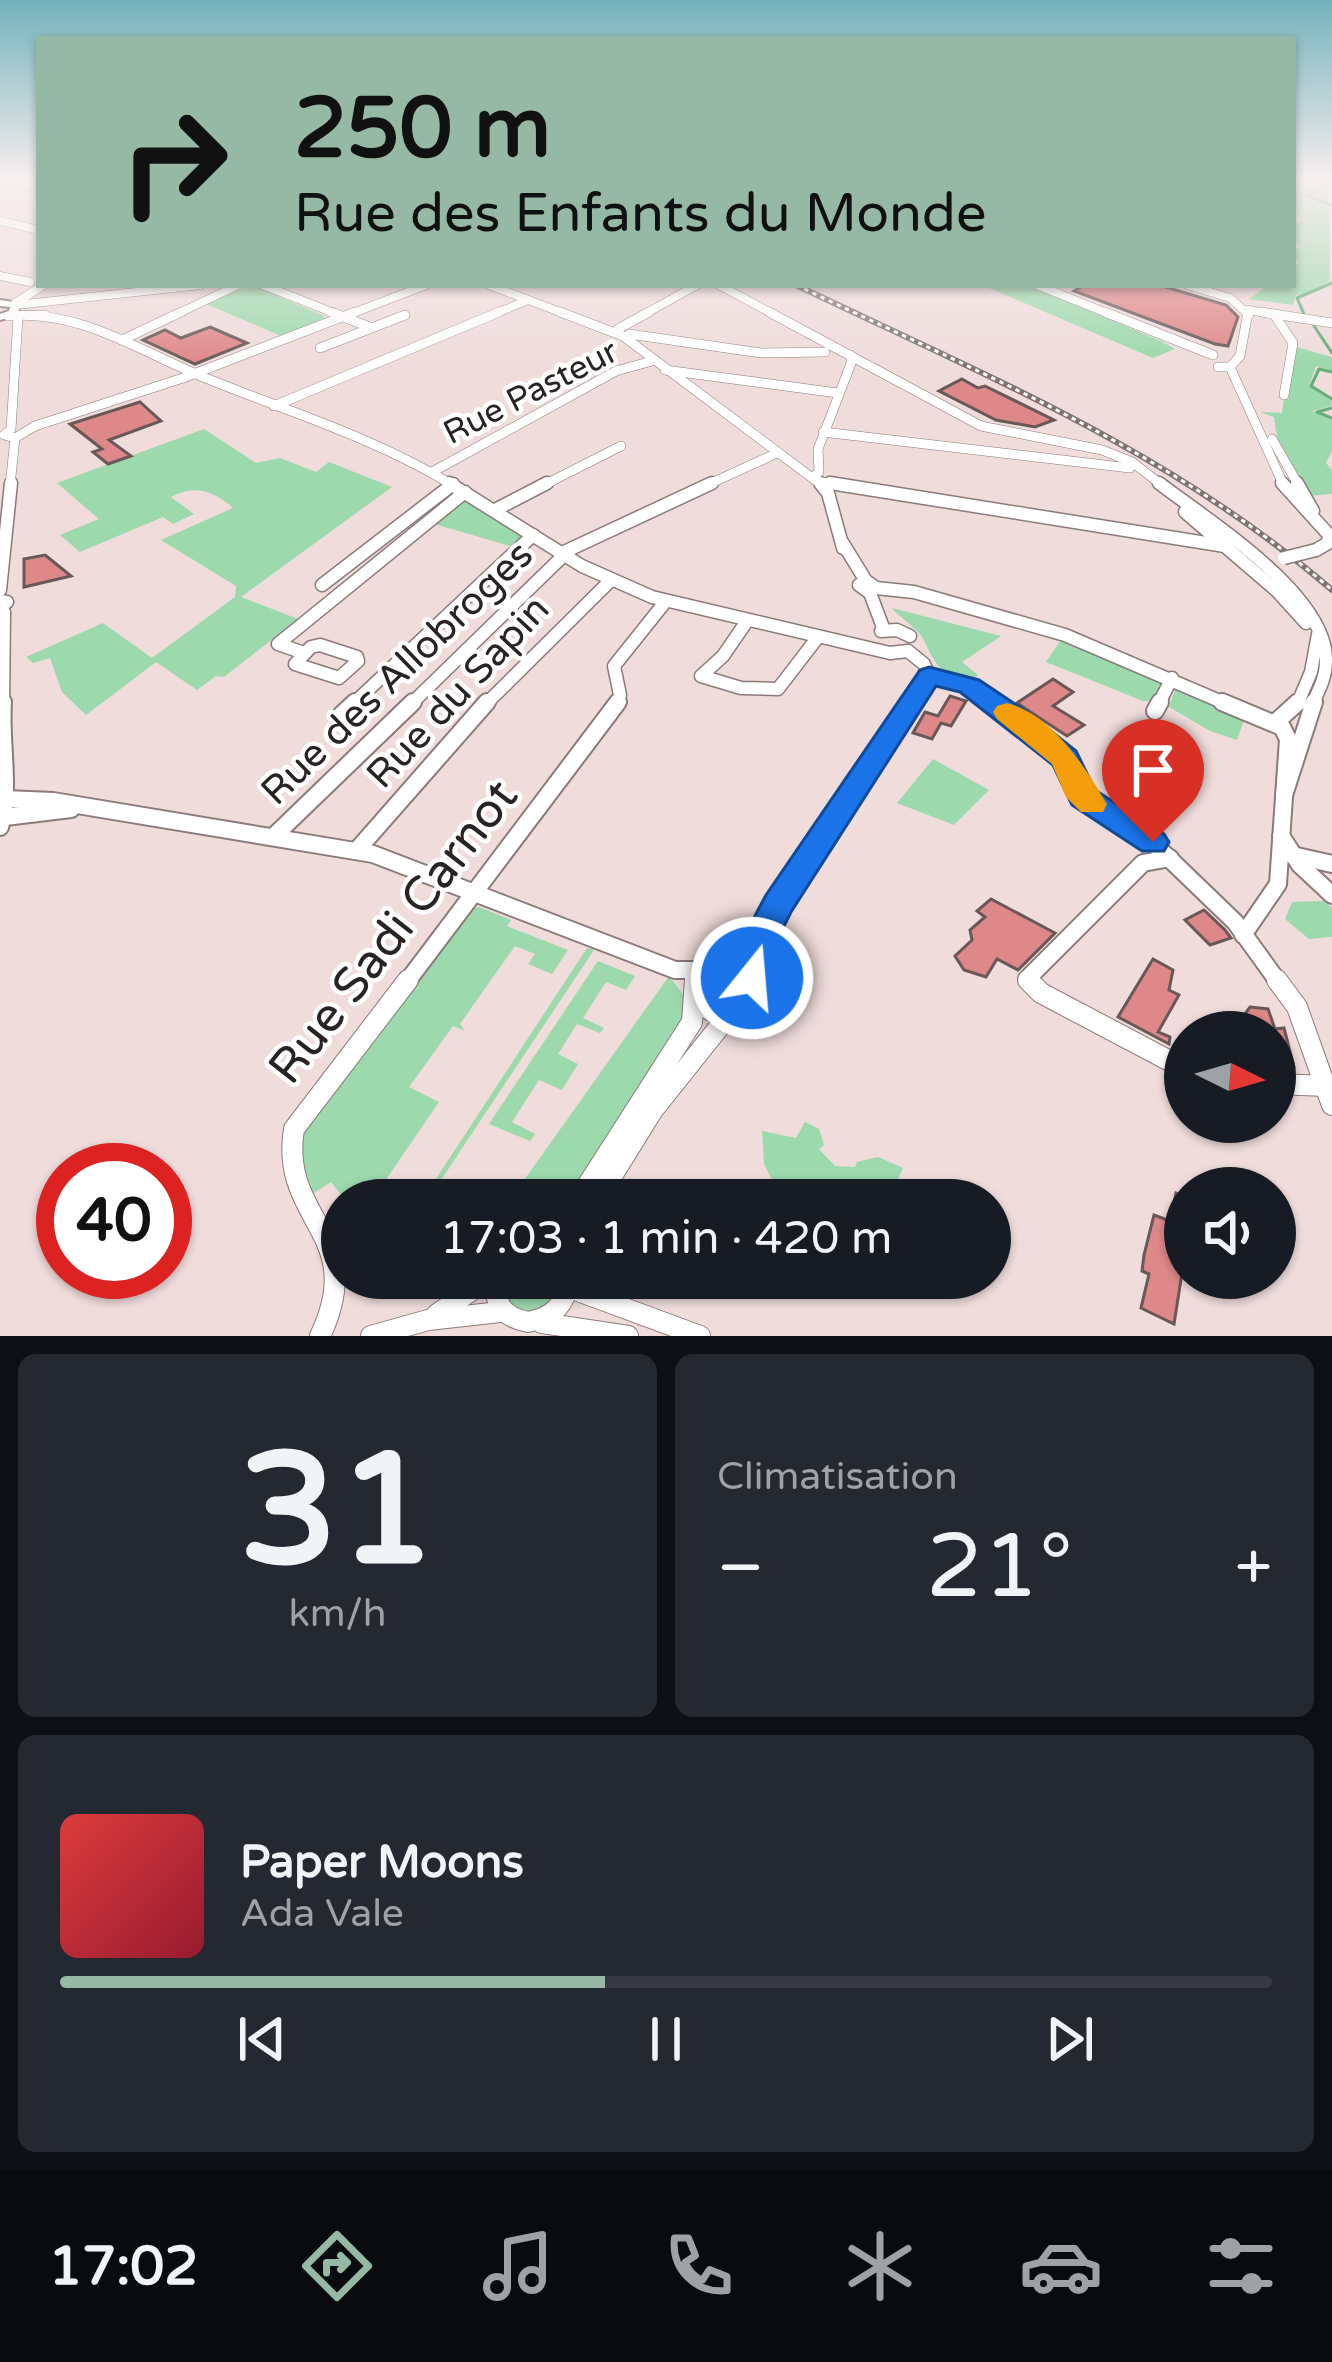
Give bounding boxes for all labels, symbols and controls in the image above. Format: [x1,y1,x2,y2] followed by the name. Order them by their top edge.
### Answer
[294,79,551,180] text: 250 m
[96,84,252,240] icon: right
[294,181,987,246] text: Rue des Enfants du Monde
[437,332,625,453] street label: Rue Pasteur
[251,531,543,815] street label: Rue des Allobroges
[357,586,559,798] street label: Rue du Sapin
[1102,719,1204,842] pin
[1120,737,1186,803] icon: arrive
[257,769,530,1096] street label: Rue Sadi Carnot
[689,915,815,1041] position arrow
[1164,1011,1296,1143] north arrow
[1164,1011,1296,1299] map controls
[36,1143,192,1299] speed limit sign: 40
[1164,1167,1296,1299] button: sound
[440,1212,892,1266] text: 17:03 · 1 min · 420 m
[240,1418,435,1606] text: 31
[717,1453,958,1500] text: Climatisation
[926,1513,1073,1622] text: 21°
[717,1528,764,1608] text: −
[1235,1528,1272,1608] text: +
[288,1590,387,1637] text: km/h
[240,1836,524,1890] text: Paper Moons
[240,1890,404,1937] text: Ada Vale
[229,2006,295,2072] icon: previous
[633,2006,699,2072] icon: pause
[1037,2006,1103,2072] icon: next
[295,2224,379,2308] icon: directions
[476,2224,560,2308] icon: music
[657,2224,741,2308] icon: phone
[838,2224,922,2308] icon: climate
[1019,2224,1103,2308] icon: car
[1199,2224,1283,2308] icon: filters
[48,2234,198,2299] text: 17:02

